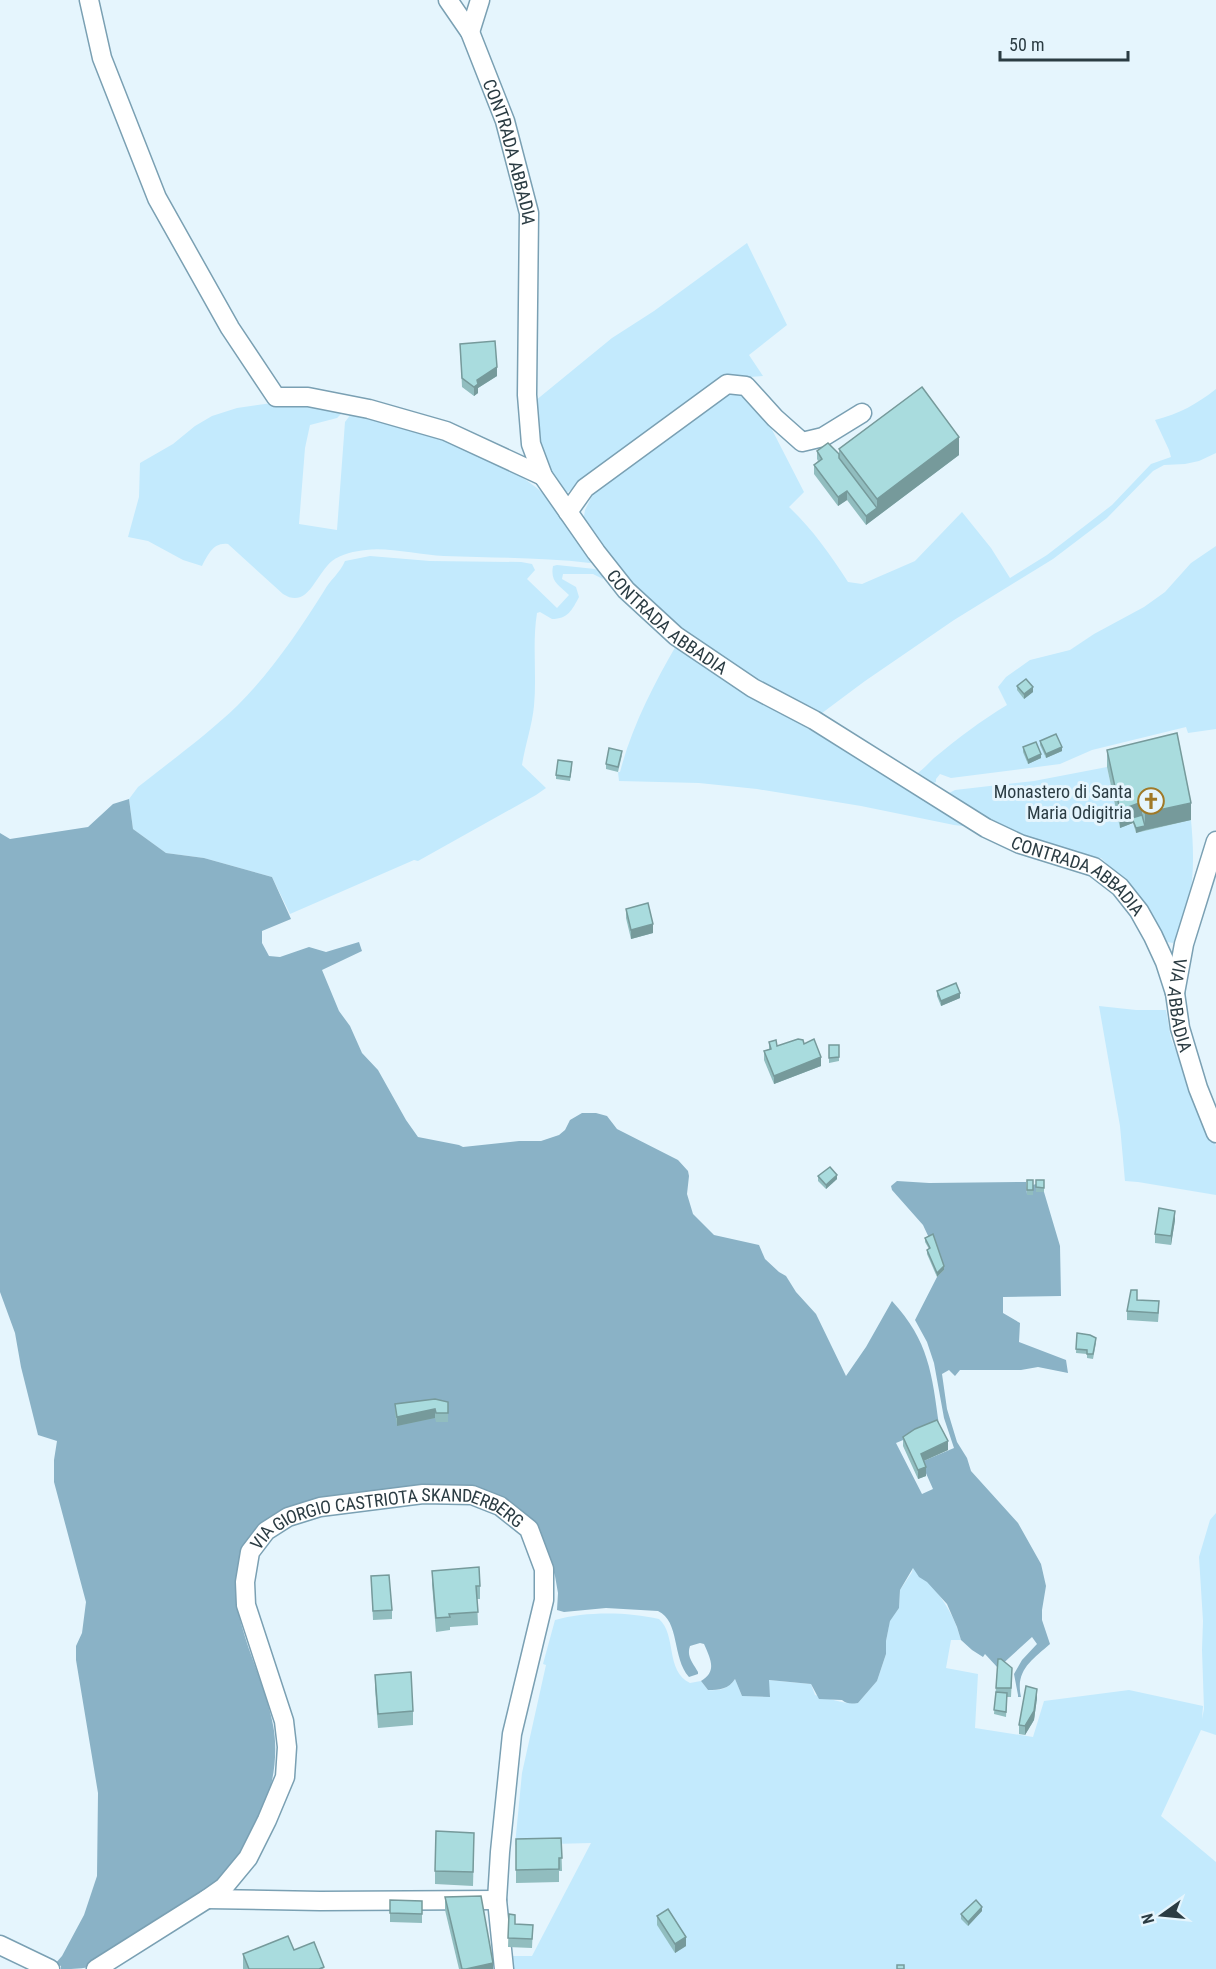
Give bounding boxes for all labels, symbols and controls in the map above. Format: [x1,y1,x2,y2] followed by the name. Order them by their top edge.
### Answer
[1000,24,1128,62] scale bar
[1009,34,1044,55] text: 50 m
[479,76,540,226] street label: CONTRADA ABBADIA
[603,565,732,679] street label: CONTRADA ABBADIA
[994,781,1132,823] place label: Monastero di Santa Maria Odigitria
[1136,786,1166,816] church icon: Monastero di Santa Maria Odigitria
[1008,831,1149,920] street label: CONTRADA ABBADIA
[1164,956,1197,1055] street label: VIA ABBADIA
[245,1483,528,1553] street label: VIA GIORGIO CASTRIOTA SKANDERBERG
[1132,1885,1192,1945] north arrow
[1138,1912,1158,1926] text: N

